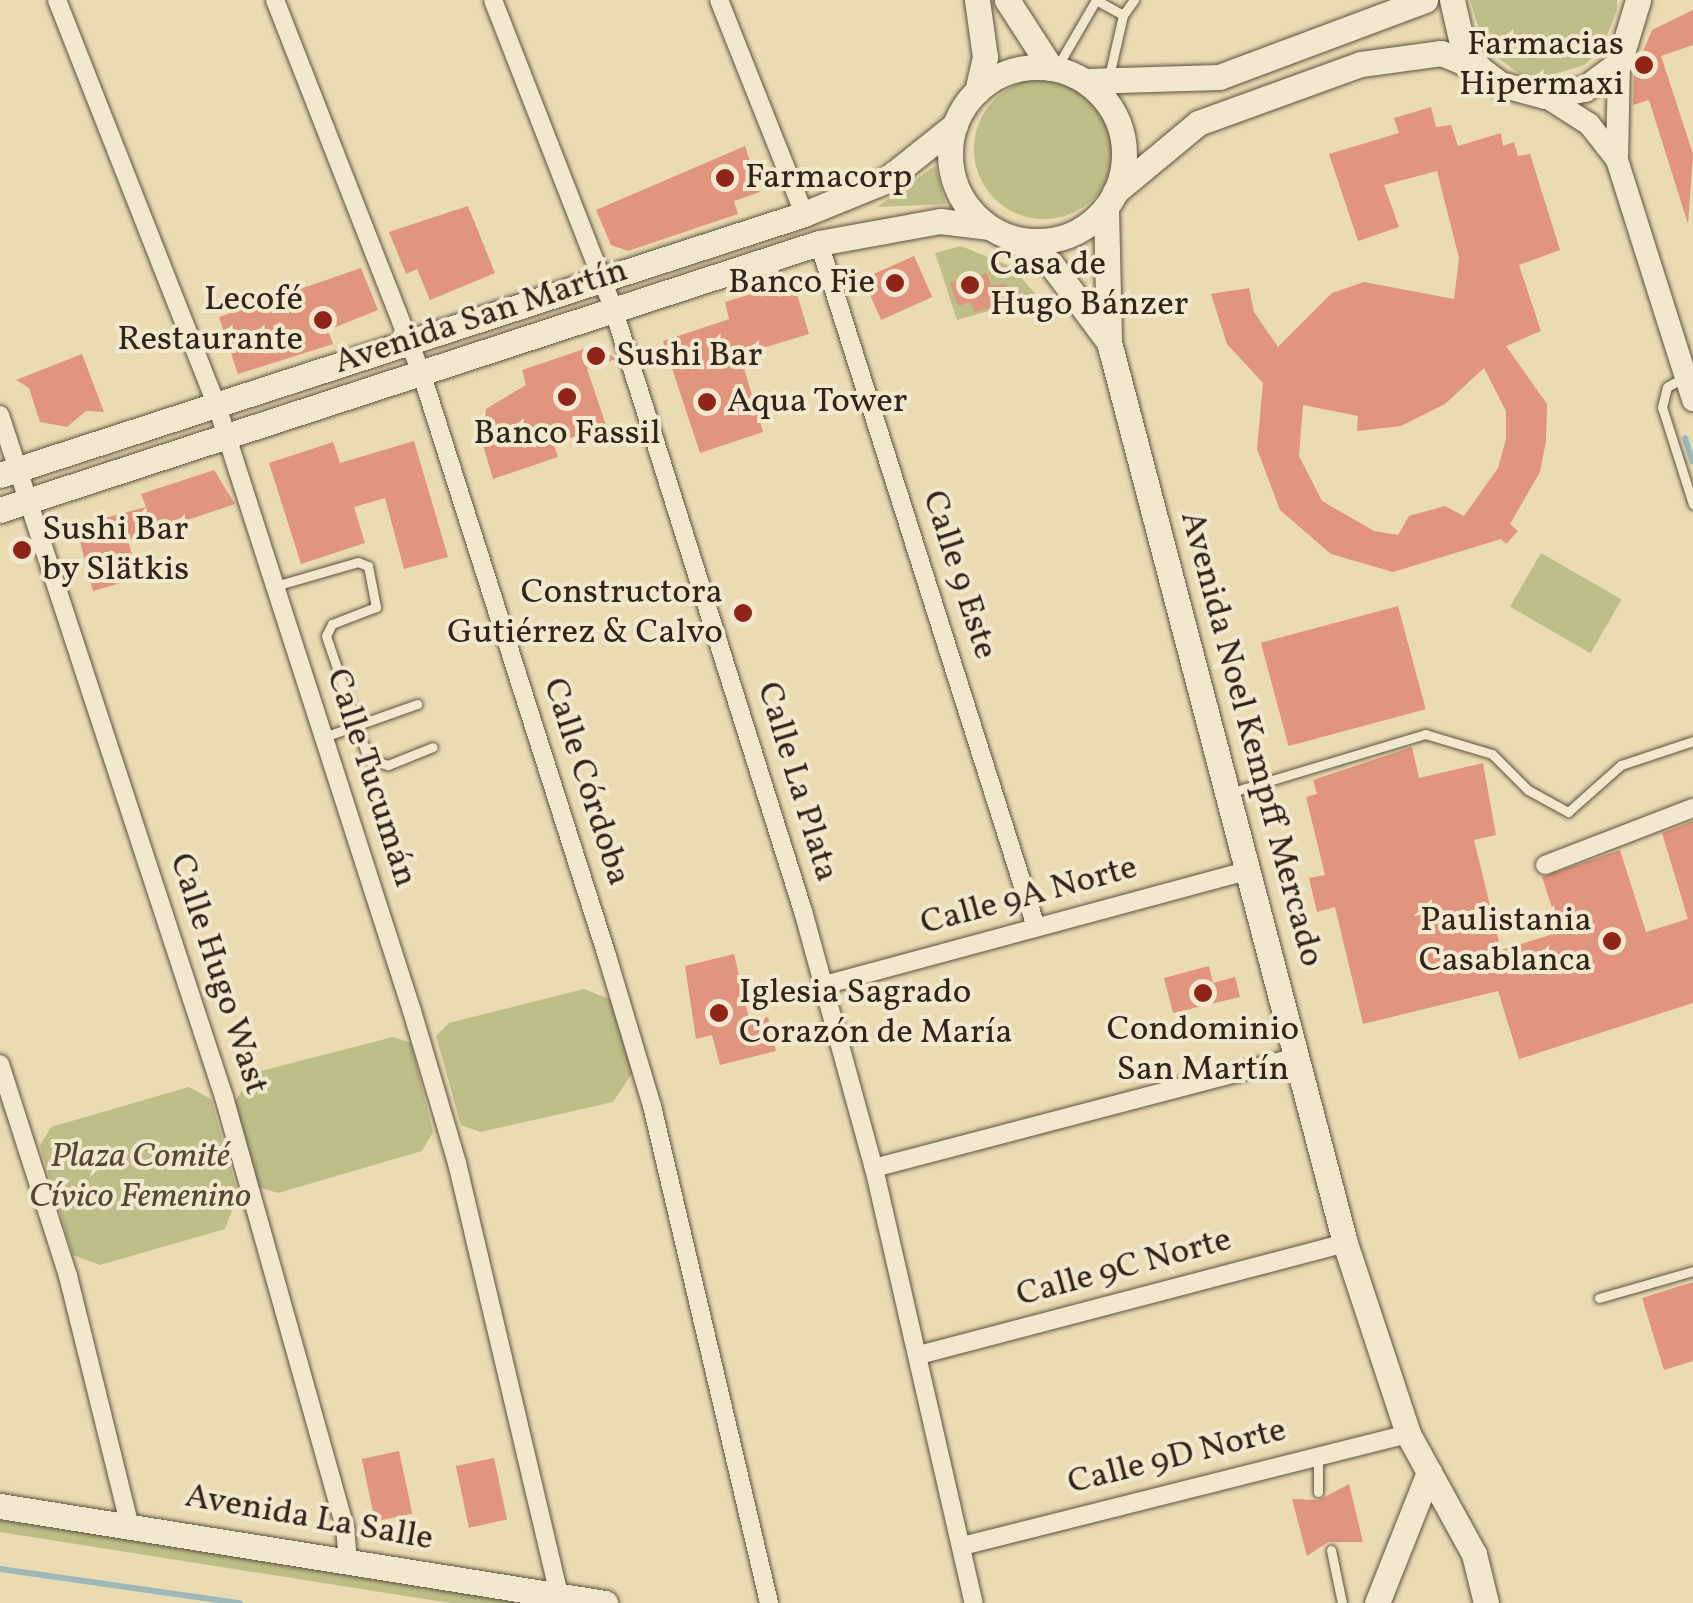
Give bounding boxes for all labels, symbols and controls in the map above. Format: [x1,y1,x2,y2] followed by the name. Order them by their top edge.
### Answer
[1459,24,1624,106] place label: Farmacias Hipermaxi
[1633,54,1655,76] marker: Farmacias Hipermaxi
[745,157,912,199] place label: Farmacorp
[714,167,736,189] marker: Farmacorp
[990,244,1189,326] place label: Casa de Hugo Bánzer
[329,250,633,384] street label: Avenida San Martín
[728,262,875,304] place label: Banco Fie
[884,272,906,294] marker: Banco Fie
[959,274,981,296] marker: Casa de Hugo Bánzer
[117,279,303,361] place label: Lecofé Restaurante
[312,309,334,331] marker: Lecofé Restaurante
[616,335,762,377] place label: Sushi Bar
[585,345,607,367] marker: Sushi Bar
[727,381,909,423] place label: Aqua Tower
[556,386,578,408] marker: Banco Fassil
[696,391,718,413] marker: Aqua Tower
[473,413,661,455] place label: Banco Fassil
[912,486,1006,664] street label: Calle 9 Este
[1170,508,1332,970] street label: Avenida Noel Kempff Mercado
[42,509,190,591] place label: Sushi Bar by Slätkis
[11,539,33,561] marker: Sushi Bar by Slätkis
[447,572,723,654] place label: Constructora Gutiérrez & Calvo
[732,602,754,624] marker: Constructora Gutiérrez & Calvo
[316,663,426,893] street label: Calle Tucumán
[533,673,639,891] street label: Calle Córdoba
[747,677,847,887] street label: Calle La Plata
[916,847,1142,945] street label: Calle 9A Norte
[159,848,277,1100] street label: Calle Hugo Wast
[1419,900,1592,982] place label: Paulistania Casablanca
[1601,930,1623,952] marker: Paulistania Casablanca
[739,972,1013,1054] place label: Iglesia Sagrado Corazón de María
[1192,982,1214,1004] marker: Condominio San Martín
[708,1002,730,1024] marker: Iglesia Sagrado Corazón de María
[1107,1009,1299,1091] place label: Condominio San Martín
[29,1136,251,1218] park label: Plaza Comité Cívico Femenino
[1012,1219,1236,1317] street label: Calle 9C Norte
[1064,1410,1290,1504] street label: Calle 9D Norte
[182,1476,436,1560] street label: Avenida La Salle

